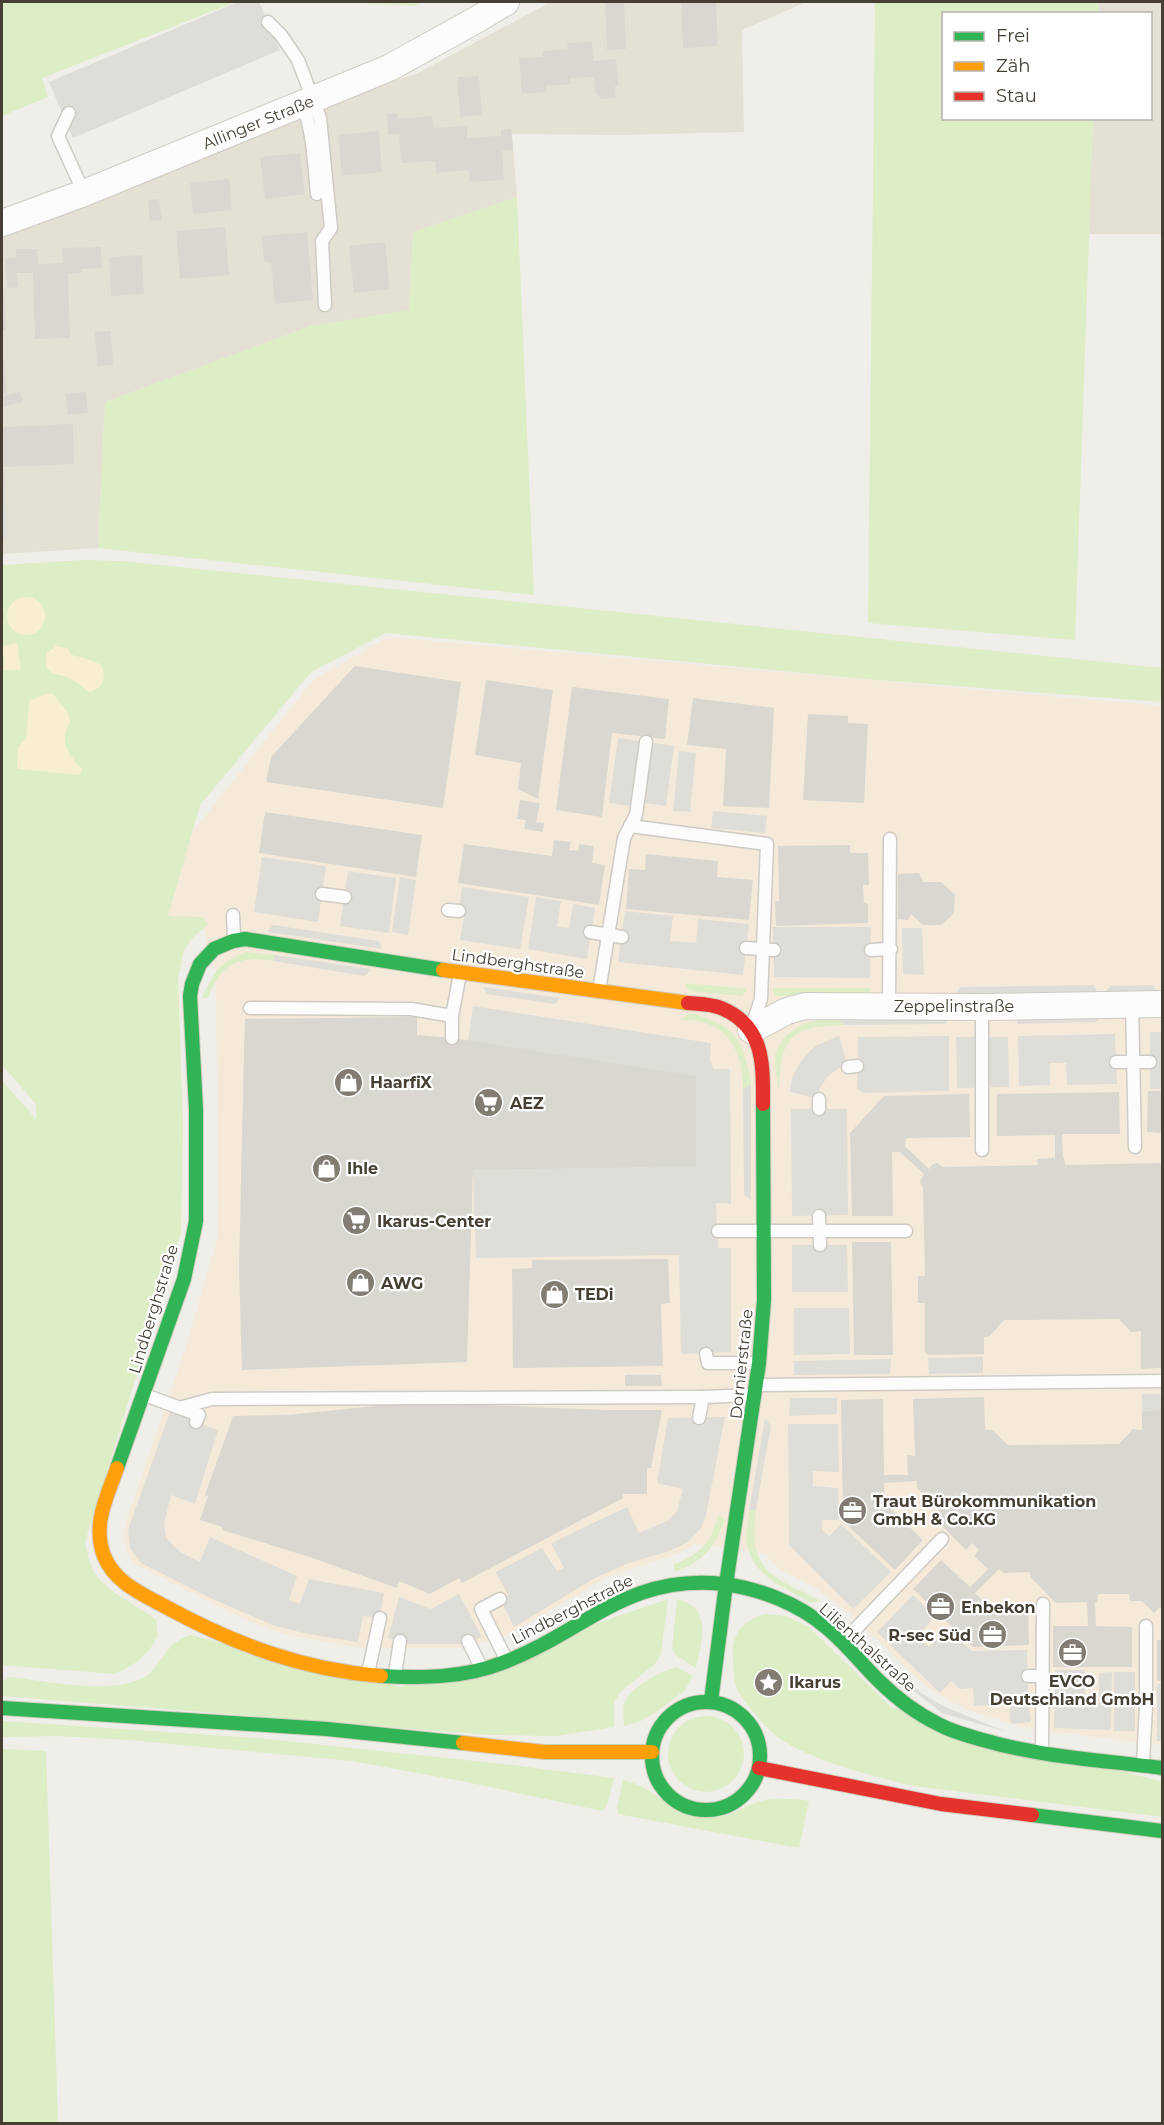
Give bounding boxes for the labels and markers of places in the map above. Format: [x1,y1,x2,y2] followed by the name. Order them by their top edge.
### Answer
[333,1066,365,1098] shop icon: HaarfiX
[370,1073,432,1092] place label: HaarfiX
[473,1087,505,1119] supermarket icon: AEZ
[509,1094,544,1113] place label: AEZ
[310,1152,342,1184] shop icon: Ihle
[347,1159,378,1178] place label: Ihle
[340,1205,372,1237] supermarket icon: Ikarus-Center
[377,1212,491,1231] place label: Ikarus-Center
[344,1267,376,1299] shop icon: AWG
[380,1274,423,1293] place label: AWG
[538,1278,570,1310] shop icon: TEDi
[575,1285,614,1304] place label: TEDi
[873,1492,1096,1529] place label: Traut Bürokommunikation GmbH & Co.KG
[836,1494,868,1526] office icon: Traut Bürokommunikation GmbH & Co.KG
[924,1591,956,1623] office icon: Enbekon
[961,1598,1036,1617] place label: Enbekon
[976,1619,1008,1651] office icon: R-sec Süd
[888,1626,971,1645] place label: R-sec Süd
[1056,1637,1088,1669] office icon: EVCO Deutschland GmbH
[752,1666,784,1698] place icon: Ikarus
[990,1672,1154,1709] place label: EVCO Deutschland GmbH
[789,1673,841,1692] place label: Ikarus

